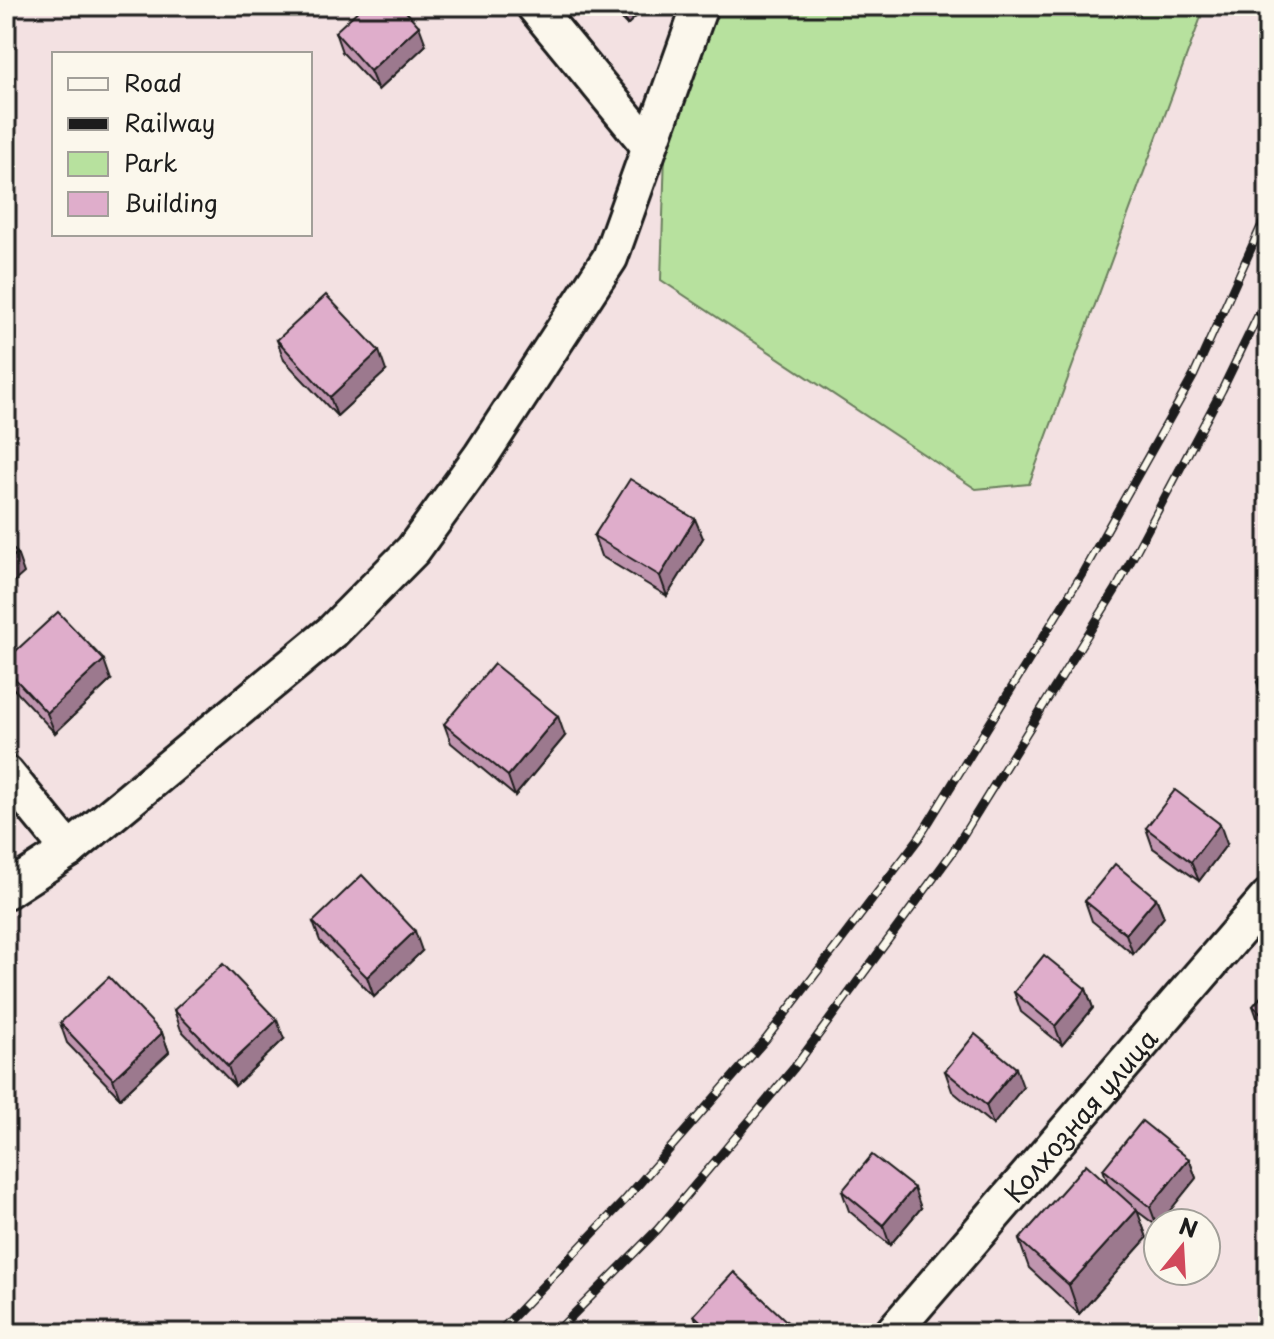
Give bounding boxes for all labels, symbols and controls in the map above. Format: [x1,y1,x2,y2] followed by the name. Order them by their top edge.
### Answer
[52,52,312,236] legend
[124,64,182,100] text: Road
[124,104,215,140] text: Railway
[124,144,178,180] text: Park
[124,184,218,220] text: Building
[994,1019,1167,1210] street label: Колхозная улица
[1142,1207,1222,1287] north arrow
[1175,1208,1202,1245] text: N

